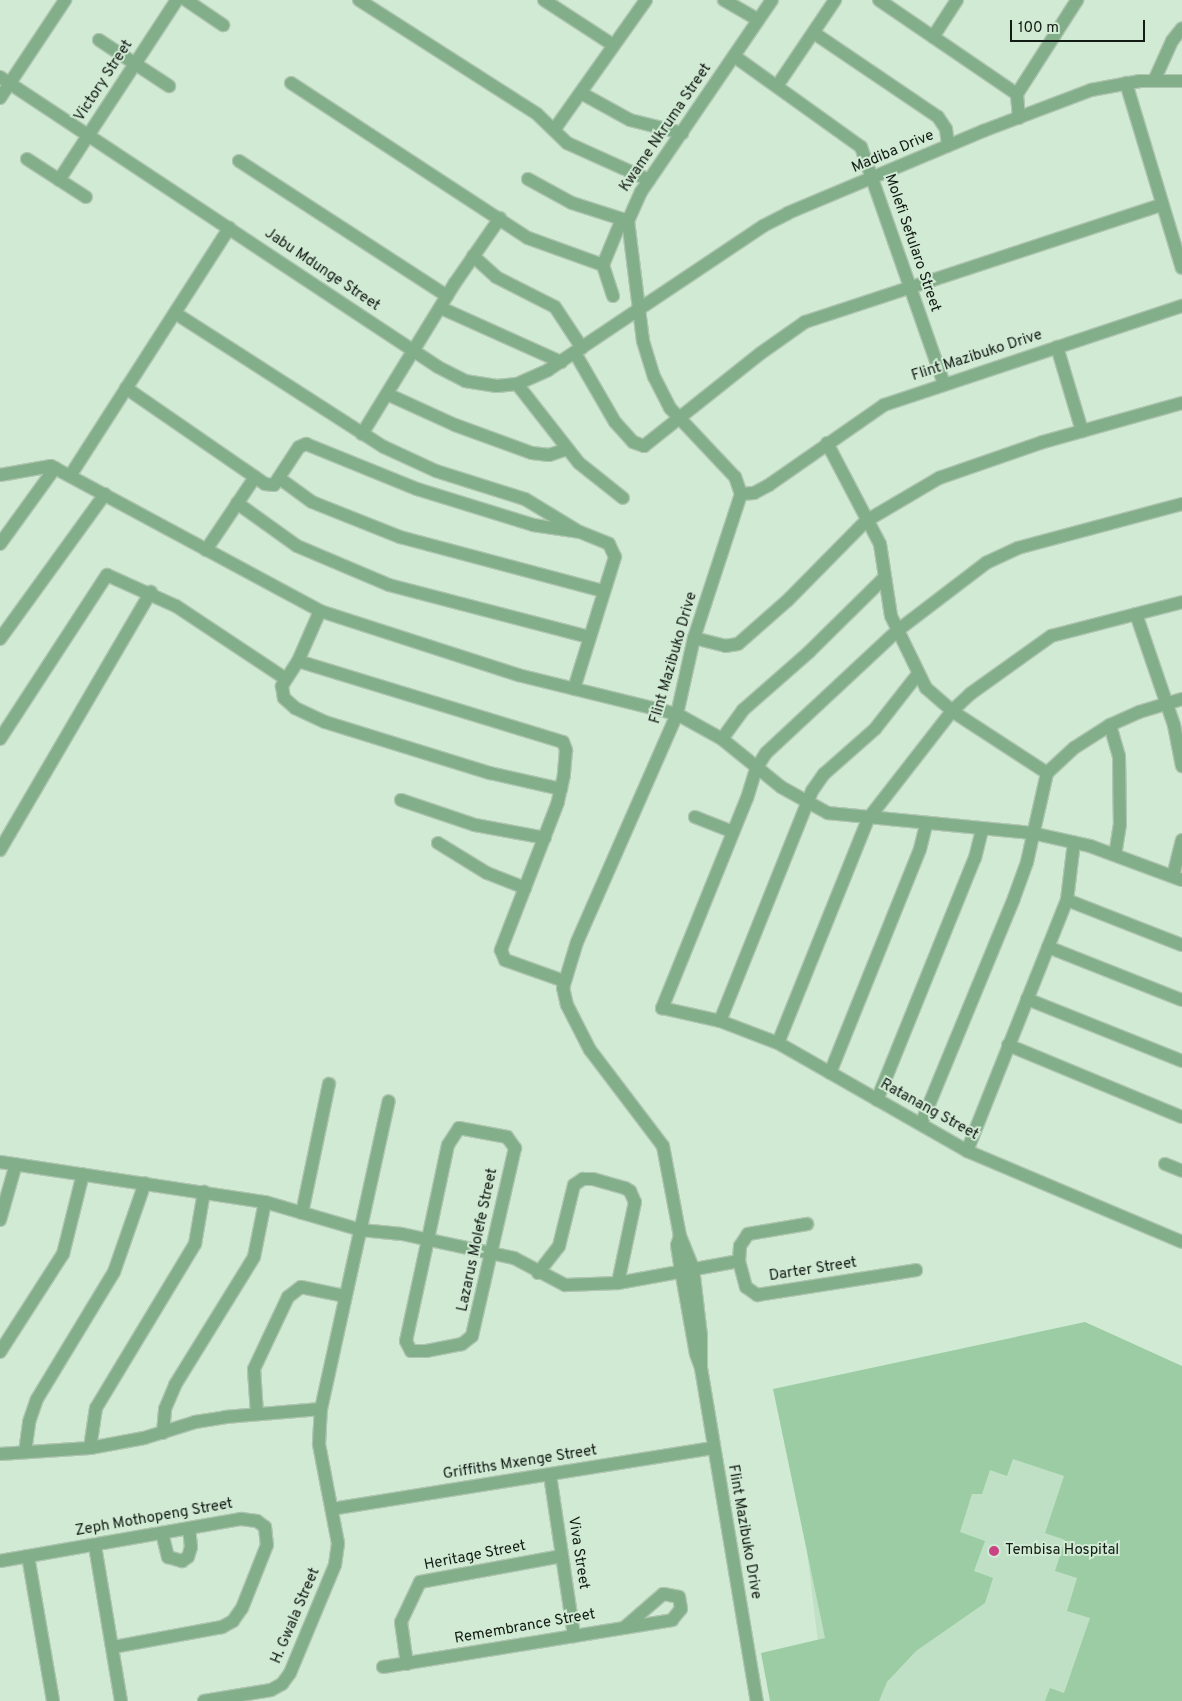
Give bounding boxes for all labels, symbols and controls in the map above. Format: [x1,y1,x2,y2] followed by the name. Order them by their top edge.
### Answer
[1012,10,1147,42] scale bar
[1018,19,1059,38] text: 100 m
[71,37,137,125] street label: Victory Street
[616,60,716,196] street label: Kwame Nkruma Street
[849,127,937,177] street label: Madiba Drive
[880,172,944,314] street label: Molefi Sefularo Street
[261,225,383,315] street label: Jabu Mdunge Street
[909,326,1045,386] street label: Flint Mazibuko Drive
[647,590,701,726] street label: Flint Mazibuko Drive
[877,1076,981,1144] street label: Ratanang Street
[454,1167,502,1313] street label: Lazarus Molefe Street
[768,1254,858,1286] street label: Darter Street
[442,1442,598,1484] street label: Griffiths Mxenge Street
[723,1463,765,1601] street label: Flint Mazibuko Drive
[74,1495,234,1541] street label: Zeph Mothopeng Street
[563,1515,593,1591] street label: Viva Street
[423,1537,527,1575] street label: Heritage Street
[1005,1542,1119,1560] place label: Tembisa Hospital
[987,1544,1001,1558] marker: Tembisa Hospital
[268,1565,324,1667] street label: H. Gwala Street
[453,1606,597,1648] street label: Remembrance Street

